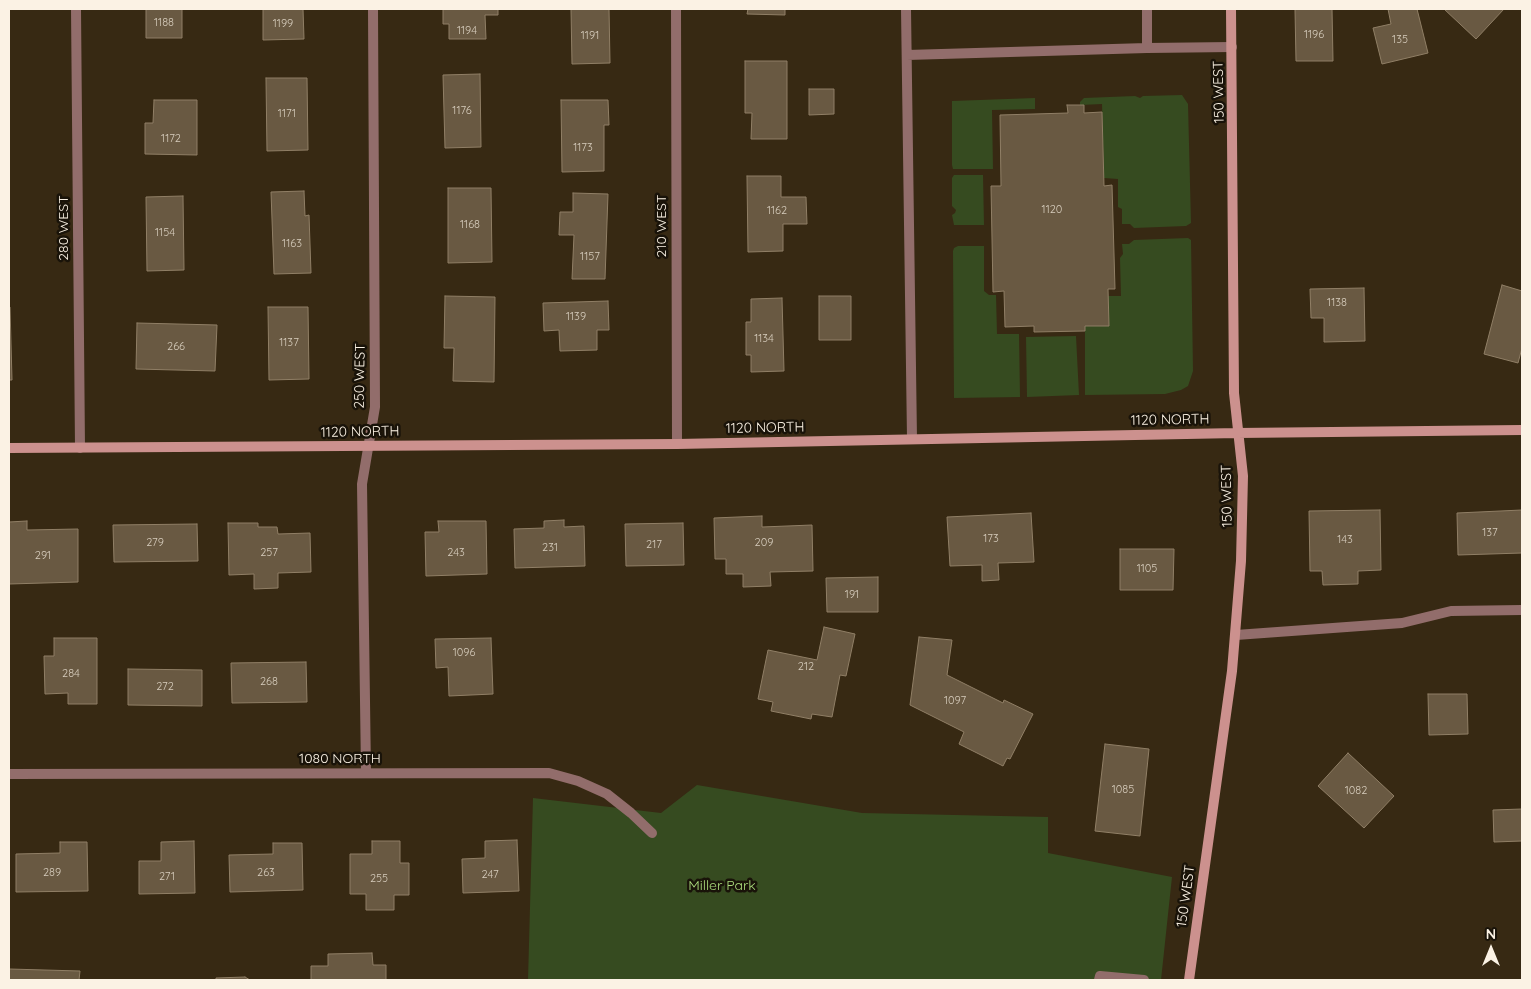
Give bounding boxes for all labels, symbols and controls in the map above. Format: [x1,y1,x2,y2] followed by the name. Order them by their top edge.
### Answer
[154,16,174,30] house number: 1188
[273,17,293,31] house number: 1199
[457,24,477,38] house number: 1194
[1304,28,1324,42] house number: 1196
[581,29,599,43] house number: 1191
[1392,33,1408,47] house number: 135
[1210,60,1228,124] street label: 150 WEST
[452,104,472,118] house number: 1176
[278,107,296,121] house number: 1171
[161,132,181,146] house number: 1172
[573,141,593,155] house number: 1173
[56,195,72,261] street label: 280 WEST
[654,195,670,257] street label: 210 WEST
[1042,203,1062,217] house number: 1120
[767,204,787,218] house number: 1162
[460,218,480,232] house number: 1168
[155,226,175,240] house number: 1154
[282,237,302,251] house number: 1163
[580,250,600,264] house number: 1157
[1327,296,1347,310] house number: 1138
[566,310,586,324] house number: 1139
[754,332,774,346] house number: 1134
[279,336,299,350] house number: 1137
[167,340,185,354] house number: 266
[351,343,369,409] street label: 250 WEST
[1130,411,1210,429] street label: 1120 NORTH
[725,419,805,437] street label: 1120 NORTH
[320,423,400,441] street label: 1120 NORTH
[1218,464,1236,528] street label: 150 WEST
[1482,526,1498,540] house number: 137
[983,532,999,546] house number: 173
[1337,533,1353,547] house number: 143
[146,536,164,550] house number: 279
[755,536,773,550] house number: 209
[646,538,662,552] house number: 217
[542,541,558,555] house number: 231
[260,546,278,560] house number: 257
[447,546,465,560] house number: 243
[35,549,51,563] house number: 291
[1137,562,1157,576] house number: 1105
[845,588,859,602] house number: 191
[453,646,475,660] house number: 1096
[798,660,814,674] house number: 212
[62,667,80,681] house number: 284
[260,675,278,689] house number: 268
[156,680,174,694] house number: 272
[944,694,966,708] house number: 1097
[299,751,381,767] street label: 1080 NORTH
[1112,783,1134,797] house number: 1085
[1345,784,1367,798] house number: 1082
[1173,864,1199,928] street label: 150 WEST
[43,866,61,880] house number: 289
[257,866,275,880] house number: 263
[481,868,499,882] house number: 247
[159,870,175,884] house number: 271
[370,872,388,886] house number: 255
[688,878,756,894] park label: Miller Park
[1466,924,1516,974] north arrow
[1486,925,1496,943] text: N

